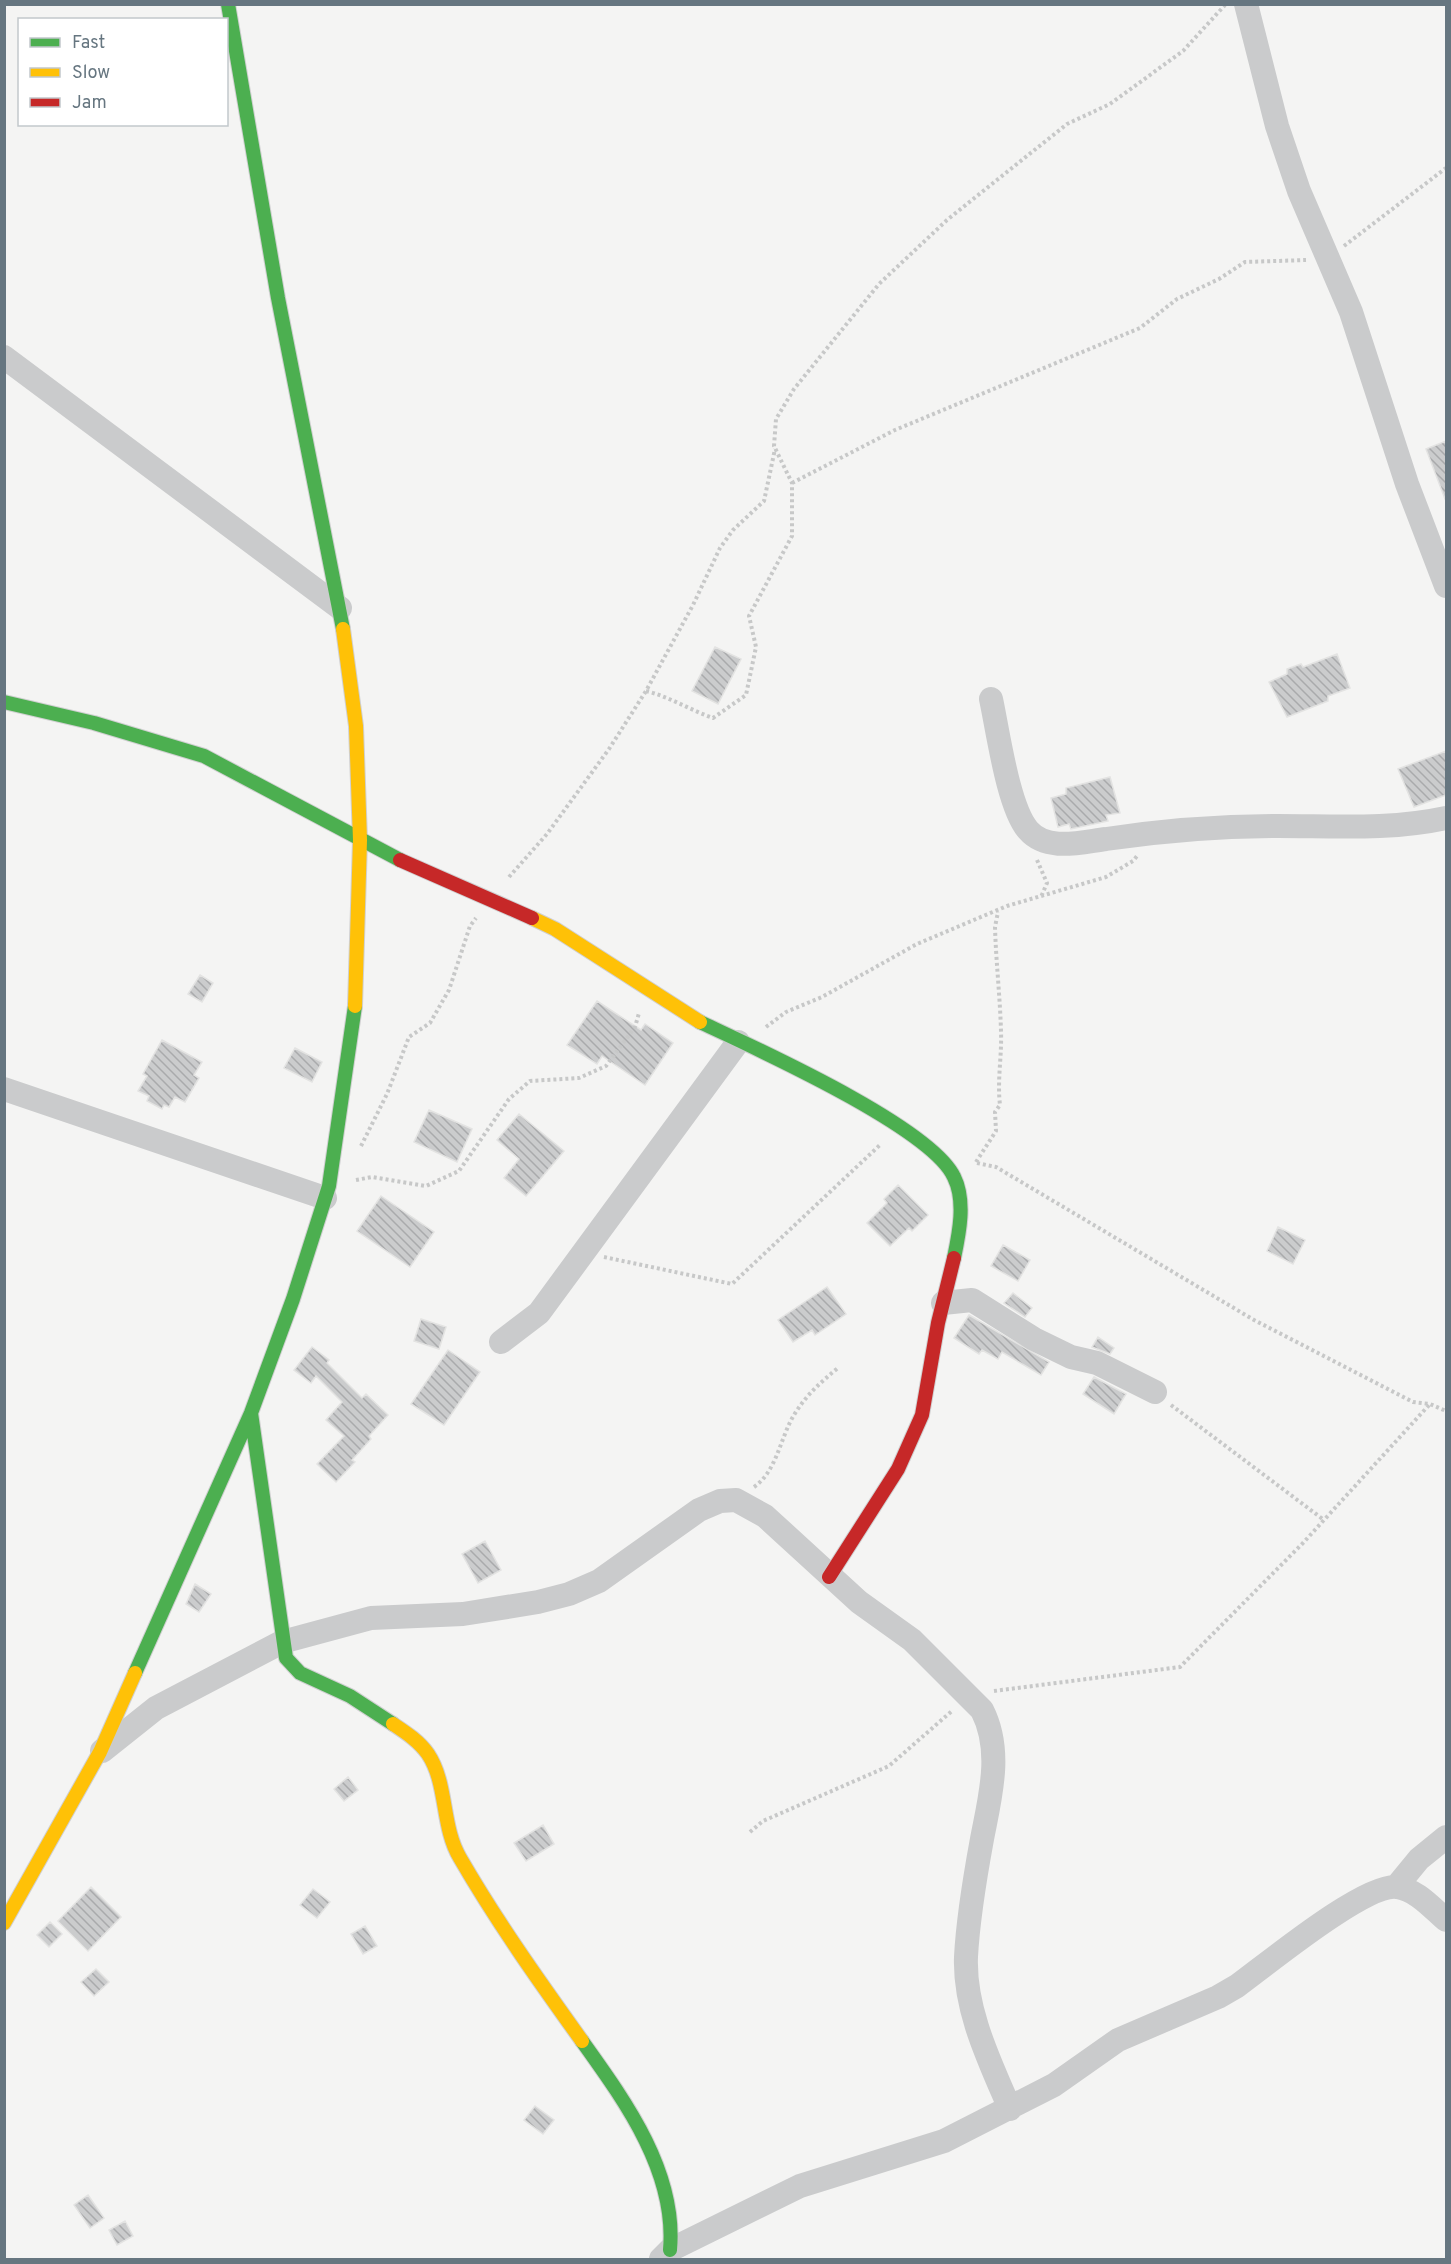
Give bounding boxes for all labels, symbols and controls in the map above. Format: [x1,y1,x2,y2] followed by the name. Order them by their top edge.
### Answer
[18,18,228,126] legend
[72,32,105,55] text: Fast
[72,62,110,85] text: Slow
[72,92,107,115] text: Jam

